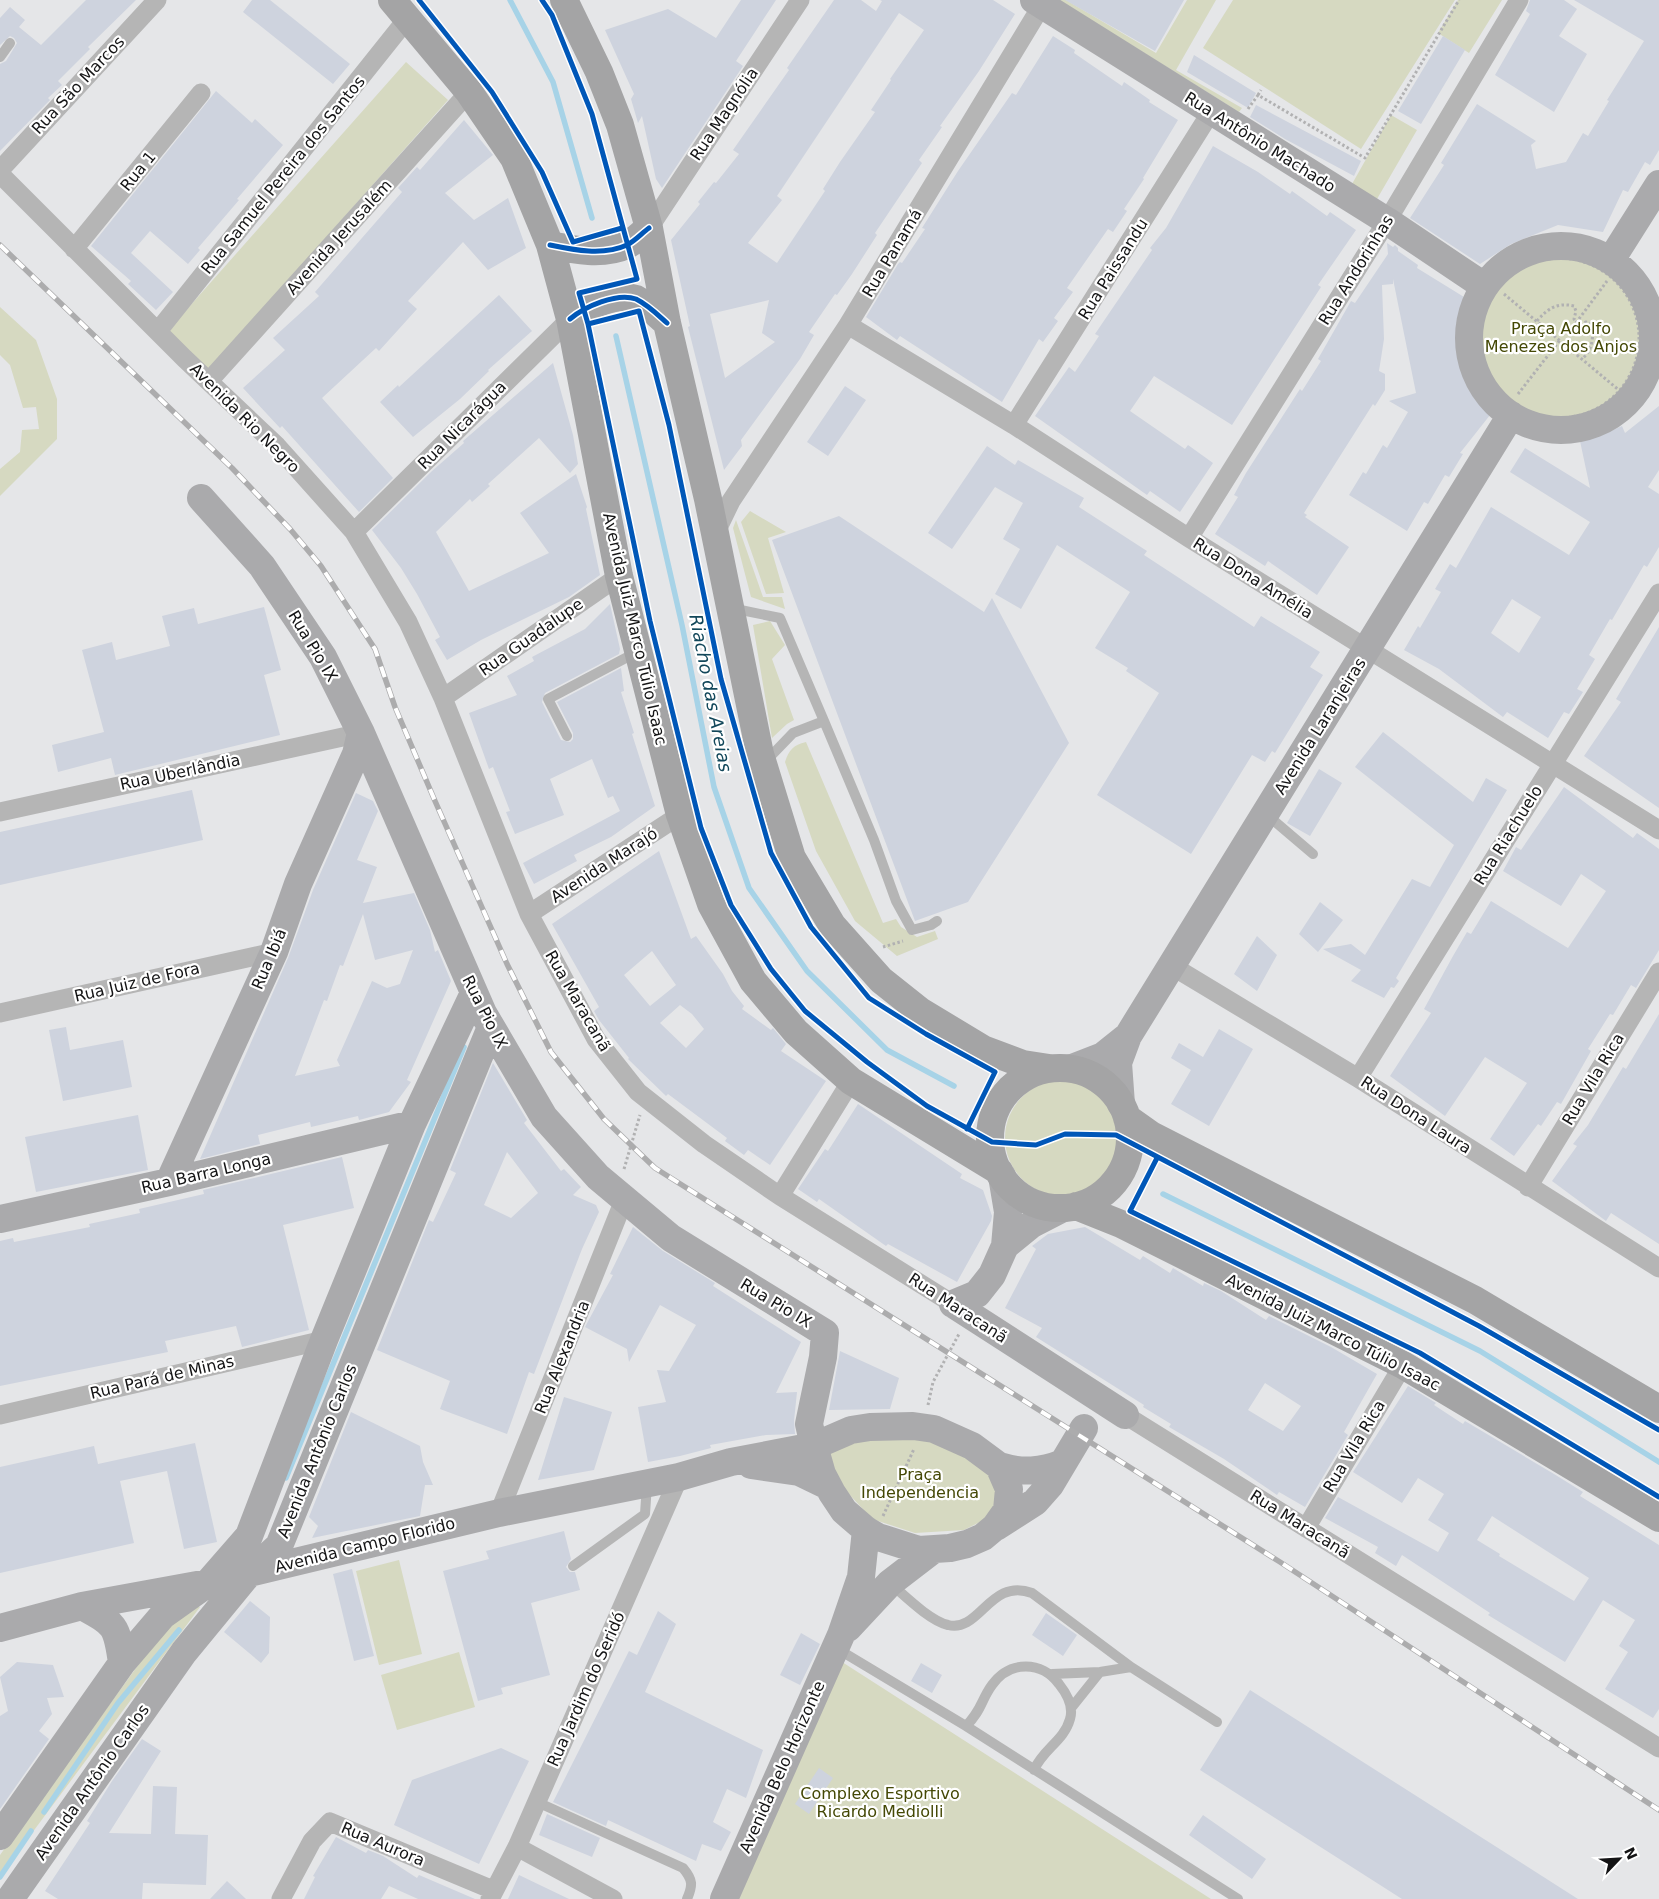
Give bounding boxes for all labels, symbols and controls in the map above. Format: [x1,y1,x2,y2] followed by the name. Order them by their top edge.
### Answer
[28,32,128,138] street label: Rua São Marcos
[686,64,762,164] street label: Rua Magnólia
[197,72,369,278] street label: Rua Samuel Pereira dos Santos
[1181,88,1339,196] street label: Rua Antônio Machado
[116,147,160,195] street label: Rua 1
[282,176,396,298] street label: Avenida Jerusalém
[858,205,926,301] street label: Rua Panamá
[1315,212,1397,328] street label: Rua Andorinhas
[1074,215,1152,323] street label: Rua Paissandu
[1485,319,1637,356] park label: Praça Adolfo Menezes dos Anjos
[186,359,304,477] street label: Avenida Rio Negro
[414,377,510,473] street label: Rua Nicarágua
[599,511,671,747] street label: Avenida Juiz Marco Túlio Isaac
[1190,533,1316,623] street label: Rua Dona Amélia
[475,594,587,680] street label: Rua Guadalupe
[284,607,342,685] street label: Rua Pio IX
[685,612,737,774] water label: Riacho das Areias
[1270,654,1370,798] street label: Avenida Laranjeiras
[118,750,242,794] street label: Rua Uberlândia
[1470,782,1546,888] street label: Rua Riachuelo
[547,823,661,907] street label: Avenida Marajó
[248,926,290,992] street label: Rua Ibiá
[541,947,615,1055] street label: Rua Maracanã
[72,958,202,1006] street label: Rua Juiz de Fora
[458,972,512,1052] street label: Rua Pio IX
[1558,1030,1628,1128] street label: Rua Vila Rica
[1357,1072,1475,1158] street label: Rua Dona Laura
[139,1149,273,1197] street label: Rua Barra Longa
[905,1269,1011,1347] street label: Rua Maracanã
[1223,1270,1443,1394] street label: Avenida Juiz Marco Túlio Isaac
[737,1274,815,1332] street label: Rua Pio IX
[531,1297,593,1417] street label: Rua Alexandria
[88,1351,236,1403] street label: Rua Pará de Minas
[273,1361,361,1541] street label: Avenida Antônio Carlos
[1319,1397,1389,1495] street label: Rua Vila Rica
[861,1465,979,1502] park label: Praça Independencia
[1247,1486,1353,1562] street label: Rua Maracanã
[273,1513,457,1577] street label: Avenida Campo Florido
[543,1609,629,1769] street label: Rua Jardim do Seridó
[735,1678,829,1856] street label: Avenida Belo Horizonte
[31,1700,153,1864] street label: Avenida Antônio Carlos
[800,1784,960,1821] park label: Complexo Esportivo Ricardo Mediolli
[338,1818,428,1870] street label: Rua Aurora
[1594,1834,1644,1884] north arrow
[1621,1845,1641,1862] text: N

